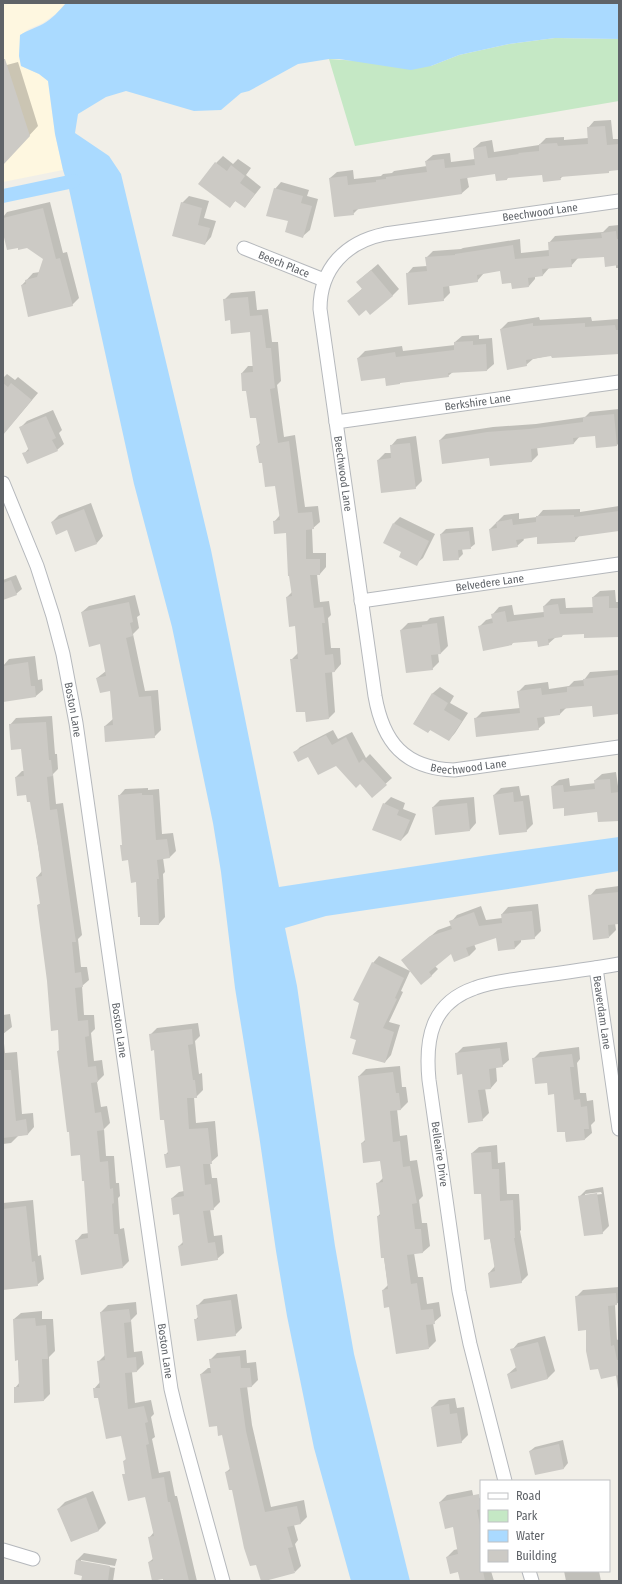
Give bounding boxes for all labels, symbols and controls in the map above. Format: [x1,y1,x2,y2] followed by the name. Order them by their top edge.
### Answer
[501,201,579,224] street label: Beechwood Lane
[256,248,311,280] street label: Beech Place
[444,391,512,414] street label: Berkshire Lane
[331,435,355,512] street label: Beechwood Lane
[455,572,525,594] street label: Belvedere Lane
[61,681,84,738] street label: Boston Lane
[429,757,507,777] street label: Beechwood Lane
[590,975,614,1050] street label: Beaverdam Lane
[109,1002,130,1059] street label: Boston Lane
[429,1121,451,1187] street label: Belleaire Drive
[155,1323,175,1379] street label: Boston Lane
[480,1480,610,1572] legend
[516,1489,541,1503] text: Road
[516,1509,538,1523] text: Park
[516,1529,545,1543] text: Water
[516,1549,557,1563] text: Building

